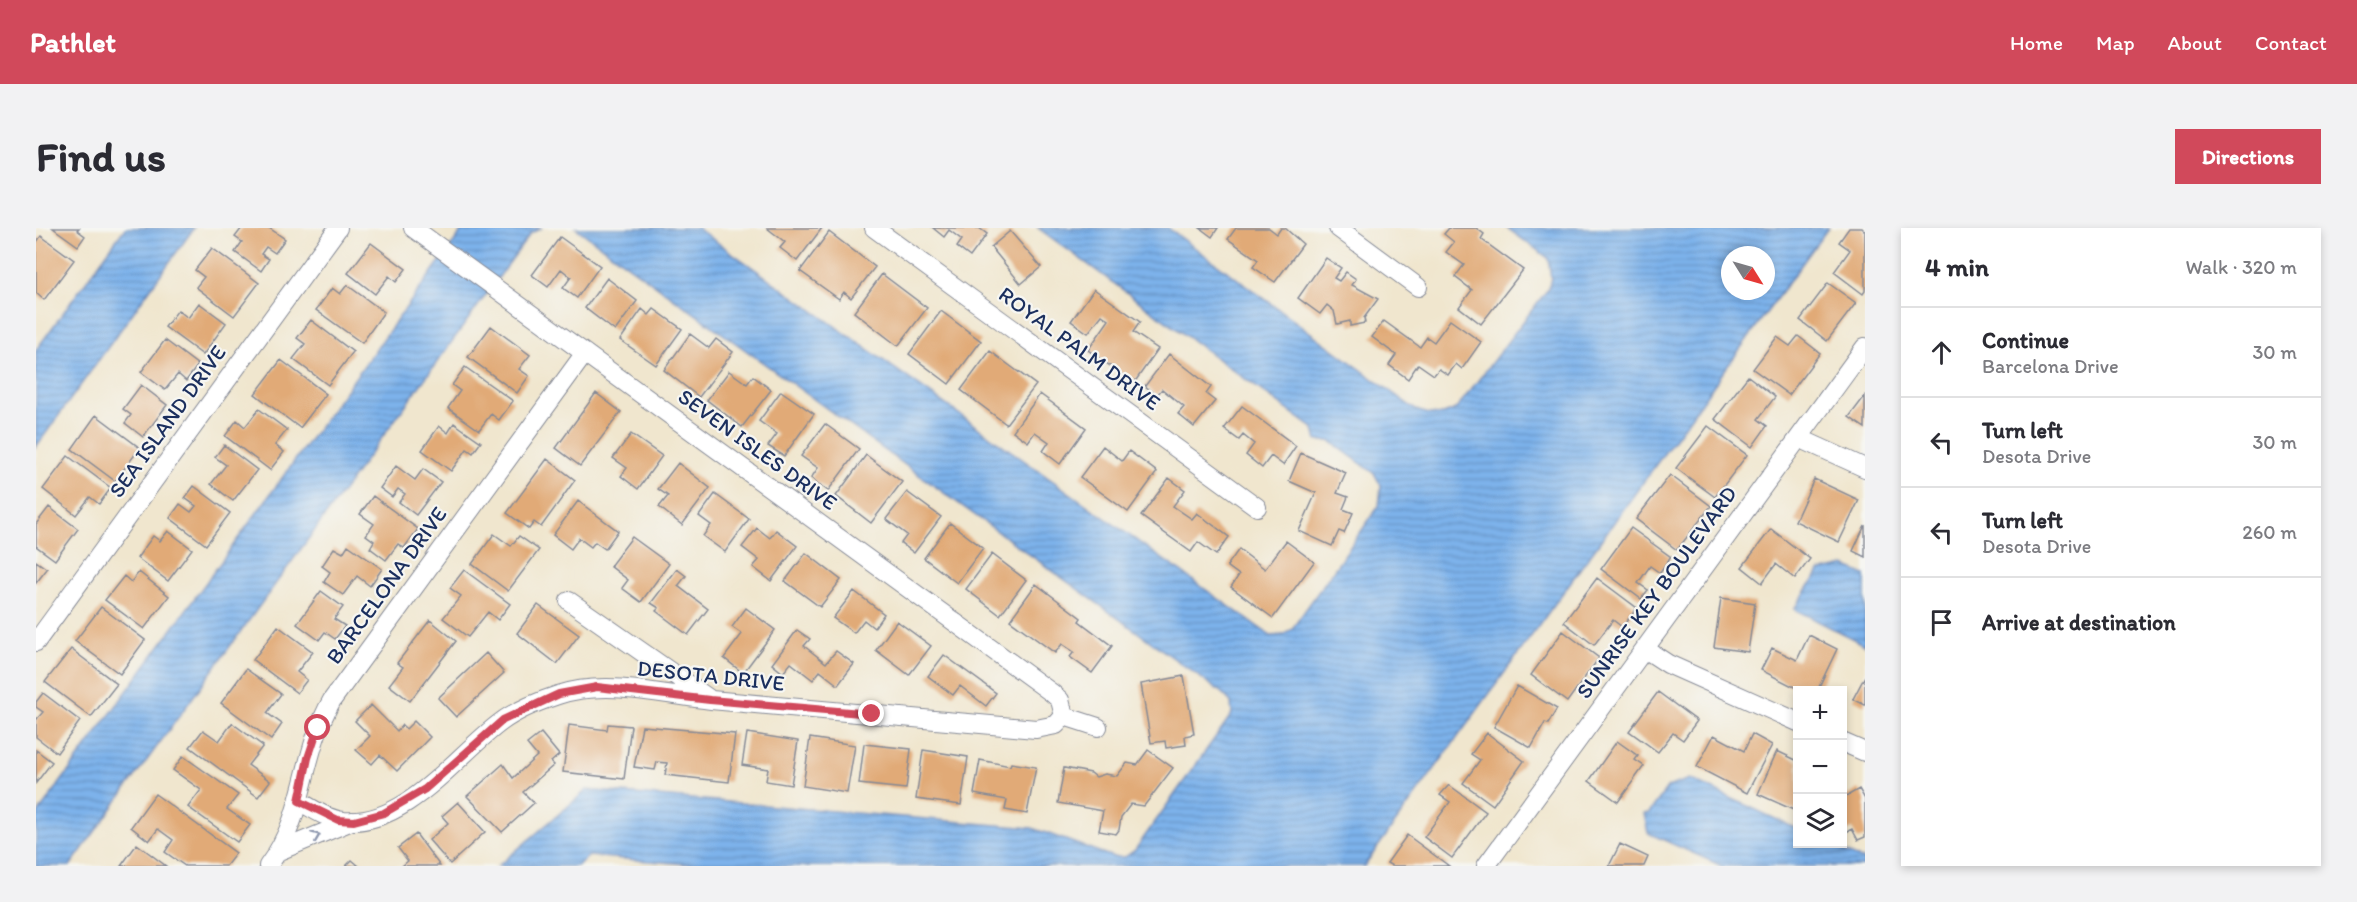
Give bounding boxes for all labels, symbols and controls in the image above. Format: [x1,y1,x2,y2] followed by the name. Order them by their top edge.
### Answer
[30,25,116,59] text: Pathlet
[2010,30,2063,55] text: Home
[2096,30,2135,55] text: Map
[2168,30,2222,55] text: About
[2255,30,2327,55] text: Contact
[2175,129,2321,184] button: Directions
[36,131,166,182] text: Find us
[1721,246,1775,300] north arrow
[1925,251,1989,283] text: 4 min
[2185,255,2297,279] text: Walk · 320 m
[994,281,1166,416] street label: ROYAL PALM DRIVE
[1982,327,2069,354] text: Continue
[1925,336,1958,369] icon: ahead
[103,340,232,503] street label: SEA ISLAND DRIVE
[2252,340,2297,364] text: 30 m
[1982,354,2119,378] text: Barcelona Drive
[673,383,842,516] street label: SEVEN ISLES DRIVE
[1982,417,2063,444] text: Turn left
[1925,426,1958,459] icon: left
[2252,430,2297,454] text: 30 m
[1982,444,2091,468] text: Desota Drive
[1570,481,1743,704] street label: SUNRISE KEY BOULEVARD
[320,501,453,669] street label: BARCELONA DRIVE
[1982,507,2063,534] text: Turn left
[1925,516,1958,549] icon: left
[2242,520,2297,544] text: 260 m
[1982,534,2091,558] text: Desota Drive
[1925,606,1958,639] icon: arrive
[1982,609,2176,636] text: Arrive at destination
[636,654,786,697] street label: DESOTA DRIVE
[1793,686,1847,848] map controls
[1793,686,1847,740] button: +
[858,700,884,726] route end
[304,714,330,740] route start
[1793,740,1847,794] button: −
[1793,794,1847,848] button: layers
[310,831,321,843] one-way arrow

